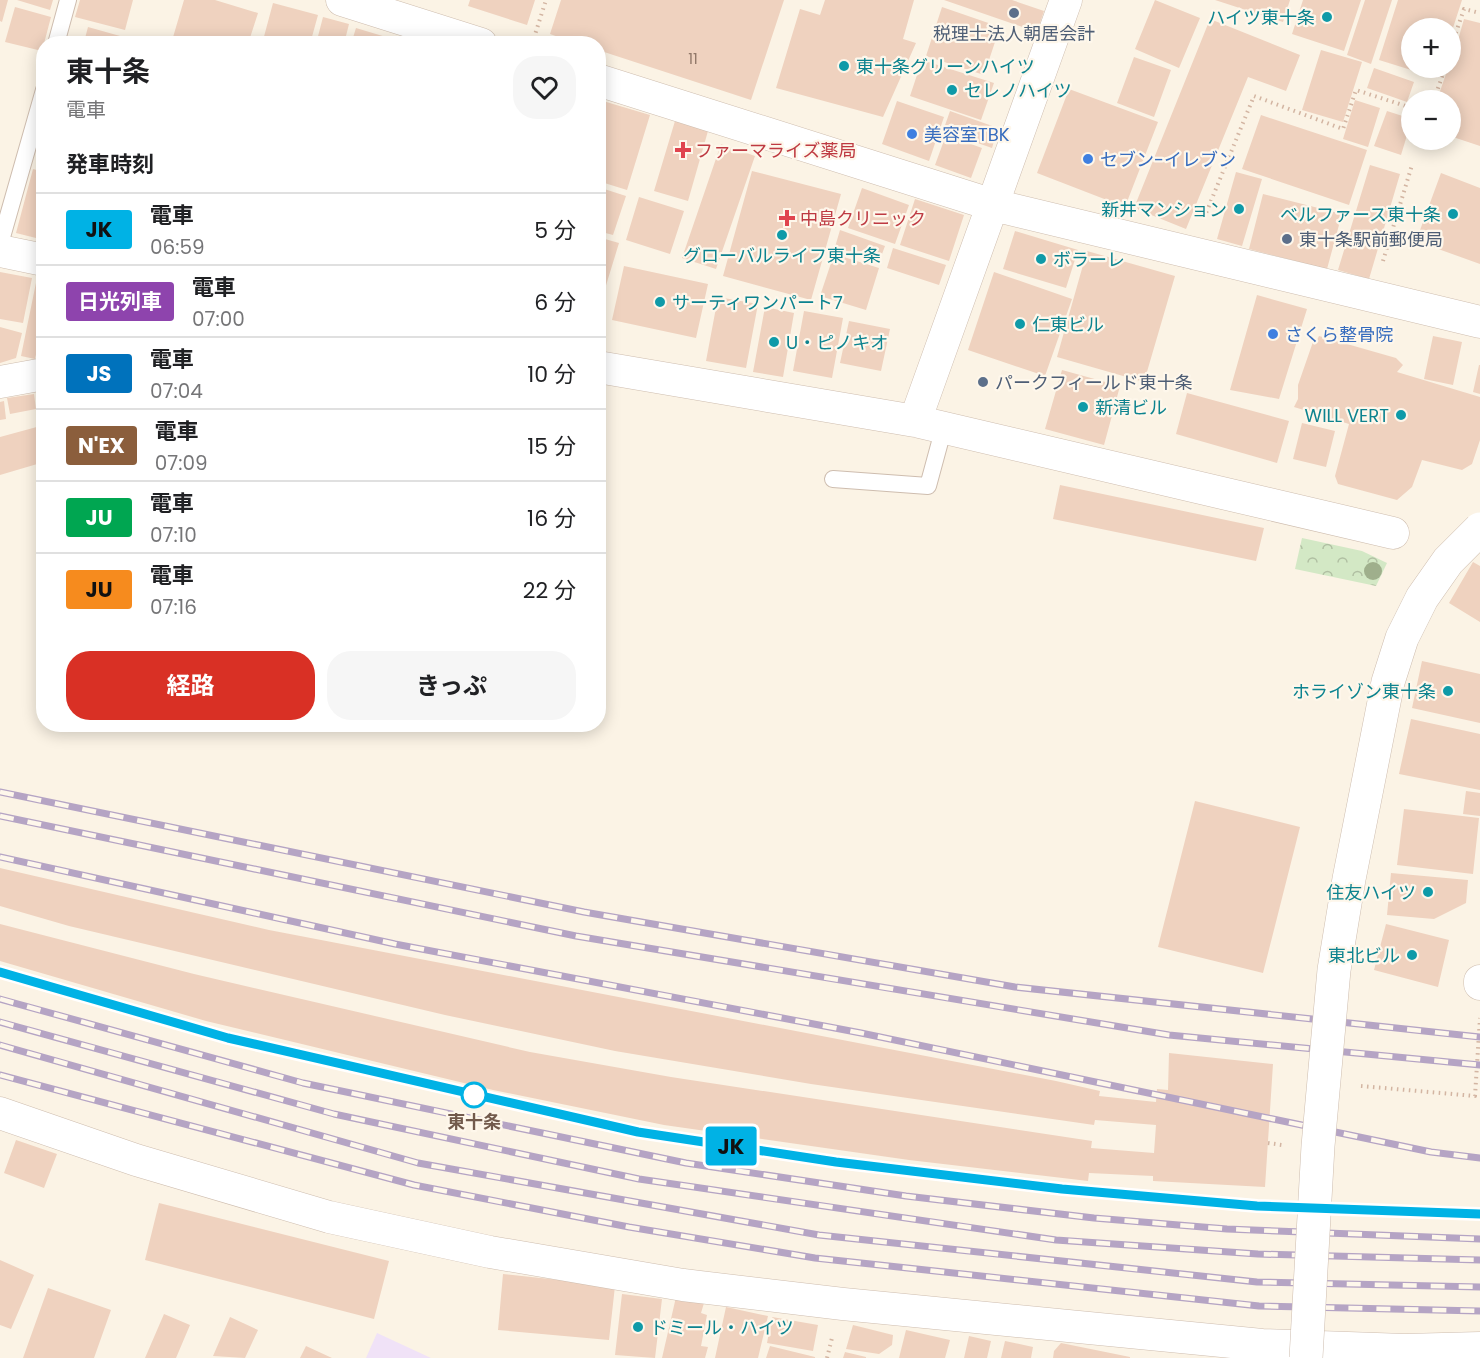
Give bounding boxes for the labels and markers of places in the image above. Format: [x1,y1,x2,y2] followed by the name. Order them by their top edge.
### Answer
[1207,5,1315,30] place label: ハイツ東十条
[1007,6,1021,20] marker: 税理士法人朝居会計
[1320,10,1334,24] marker: ハイツ東十条
[933,21,1095,46] place label: 税理士法人朝居会計
[856,54,1035,79] place label: 東十条グリーンハイツ
[837,59,851,73] marker: 東十条グリーンハイツ
[964,78,1072,103] place label: セレノハイツ
[945,83,959,97] marker: セレノハイツ
[924,122,1010,147] place label: 美容室TBK
[905,127,919,141] marker: 美容室TBK
[695,138,856,163] place label: ファーマライズ薬局
[676,143,690,157] marker: ファーマライズ薬局
[1100,147,1236,172] place label: セブン-イレブン
[1081,152,1095,166] marker: セブン-イレブン
[1101,197,1227,222] place label: 新井マンション
[1232,202,1246,216] marker: 新井マンション
[1280,202,1441,227] place label: ベルファース東十条
[800,206,926,231] place label: 中島クリニック
[1446,207,1460,221] marker: ベルファース東十条
[778,209,796,227] marker: 中島クリニック
[1299,227,1443,252] place label: 東十条駅前郵便局
[775,228,789,242] marker: グローバルライフ東十条
[1280,232,1294,246] marker: 東十条駅前郵便局
[683,243,881,268] place label: グローバルライフ東十条
[1053,247,1125,272] place label: ボラーレ
[1034,252,1048,266] marker: ボラーレ
[672,290,843,315] place label: サーティワンパート7
[653,295,667,309] marker: サーティワンパート7
[1032,312,1104,337] place label: 仁東ビル
[1013,317,1027,331] marker: 仁東ビル
[1285,322,1393,347] place label: さくら整骨院
[1266,327,1280,341] marker: さくら整骨院
[786,330,888,355] place label: U・ピノキオ
[767,335,781,349] marker: U・ピノキオ
[995,370,1193,395] place label: パークフィールド東十条
[976,375,990,389] marker: パークフィールド東十条
[1095,395,1167,420] place label: 新清ビル
[1076,400,1090,414] marker: 新清ビル
[1305,403,1389,428] place label: WILL VERT
[1394,408,1408,422] marker: WILL VERT
[1292,679,1436,704] place label: ホライゾン東十条
[1441,684,1455,698] marker: ホライゾン東十条
[1326,880,1416,905] place label: 住友ハイツ
[1421,885,1435,899] marker: 住友ハイツ
[1328,943,1400,968] place label: 東北ビル
[1405,948,1419,962] marker: 東北ビル
[461,1082,487,1108] marker: 東十条
[447,1109,501,1134] place label: 東十条
[650,1315,794,1340] place label: ドミール・ハイツ
[631,1320,645,1334] marker: ドミール・ハイツ

